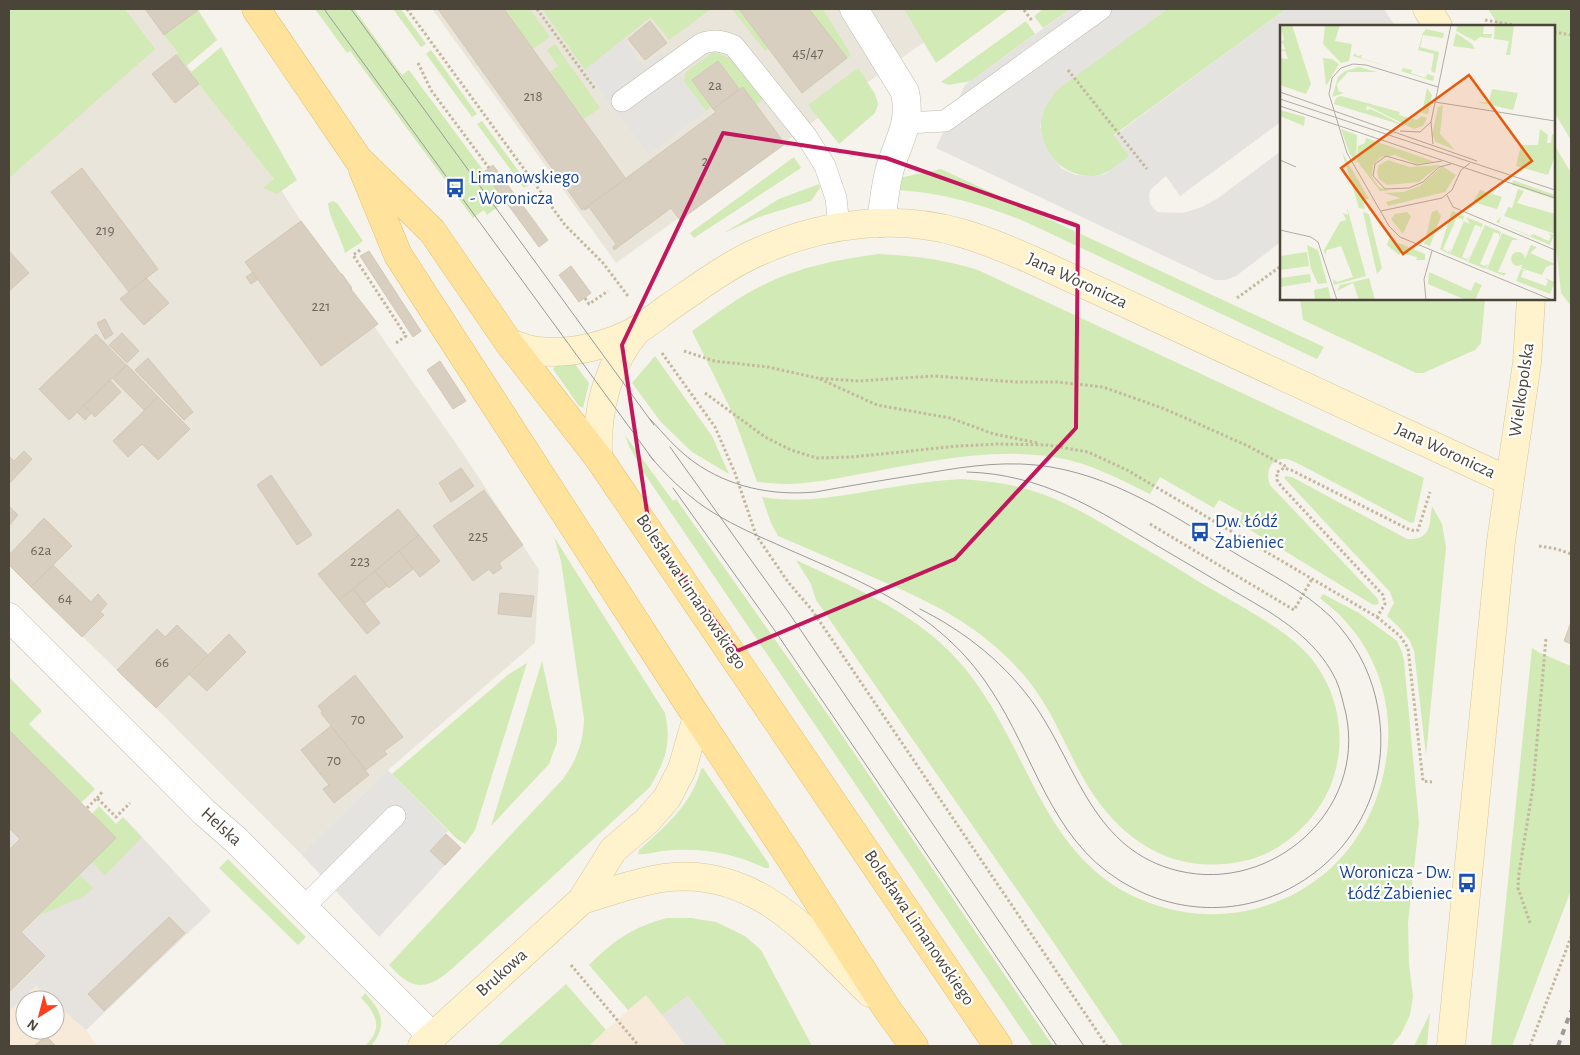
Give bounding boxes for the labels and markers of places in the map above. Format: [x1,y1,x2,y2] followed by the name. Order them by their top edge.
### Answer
[470,169,579,208] place label: Limanowskiego - Woronicza
[444,177,466,199] bus stop icon: Limanowskiego - Woronicza
[1215,513,1284,552] place label: Dw. Łódź Żabieniec
[1189,521,1211,543] bus stop icon: Dw. Łódź Żabieniec
[1339,864,1452,903] place label: Woronicza - Dw. Łódź Żabieniec
[1456,872,1478,894] bus stop icon: Woronicza - Dw. Łódź Żabieniec

